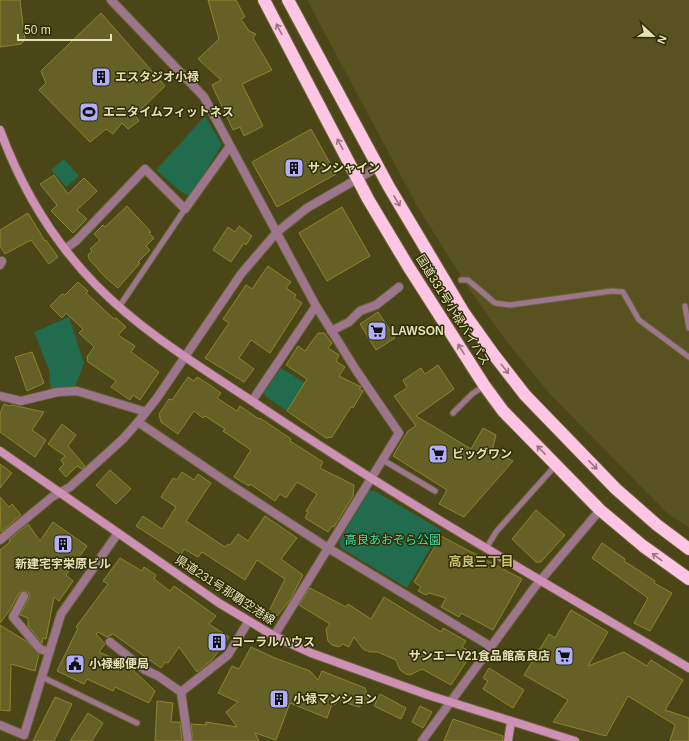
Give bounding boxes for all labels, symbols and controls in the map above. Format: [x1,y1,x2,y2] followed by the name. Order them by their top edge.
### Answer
[18,16,111,42] scale bar
[633,16,673,56] north arrow
[24,23,51,37] text: 50 m
[275,23,282,35] one-way arrow
[655,34,669,46] text: N
[90,66,112,88] building icon: エスタジオ小禄
[115,70,199,84] place label: エスタジオ小禄
[78,101,100,123] sports icon: エニタイムフィットネス
[103,105,234,119] place label: エニタイムフィットネス
[335,138,343,150] one-way arrow
[283,157,305,179] building icon: サンシャイン
[308,161,380,175] place label: サンシャイン
[393,195,401,207] one-way arrow
[413,252,493,368] street label: 国道331号小禄バイパス
[366,320,388,342] supermarket icon: LAWSON
[391,324,444,338] place label: LAWSON
[456,343,464,355] one-way arrow
[500,364,509,375] one-way arrow
[427,443,449,465] supermarket icon: ビッグワン
[536,445,546,455] one-way arrow
[452,447,512,461] place label: ビッグワン
[588,460,597,470] one-way arrow
[52,533,74,555] building icon: 新建宅宇栄原ビル
[345,533,441,547] park label: 高良あおぞら公園
[173,553,277,627] street label: 県道231号那覇空港線
[652,553,663,561] one-way arrow
[448,554,514,569] district label: 高良三丁目
[15,557,111,571] place label: 新建宅宇栄原ビル
[206,631,228,653] building icon: コーラルハウス
[231,635,315,649] place label: コーラルハウス
[553,645,575,667] supermarket icon: サンエーV21食品館高良店
[409,649,550,663] place label: サンエーV21食品館高良店
[64,653,86,675] public building icon: 小禄郵便局
[89,657,149,671] place label: 小禄郵便局
[268,688,290,710] building icon: 小禄マンション
[293,692,377,706] place label: 小禄マンション

